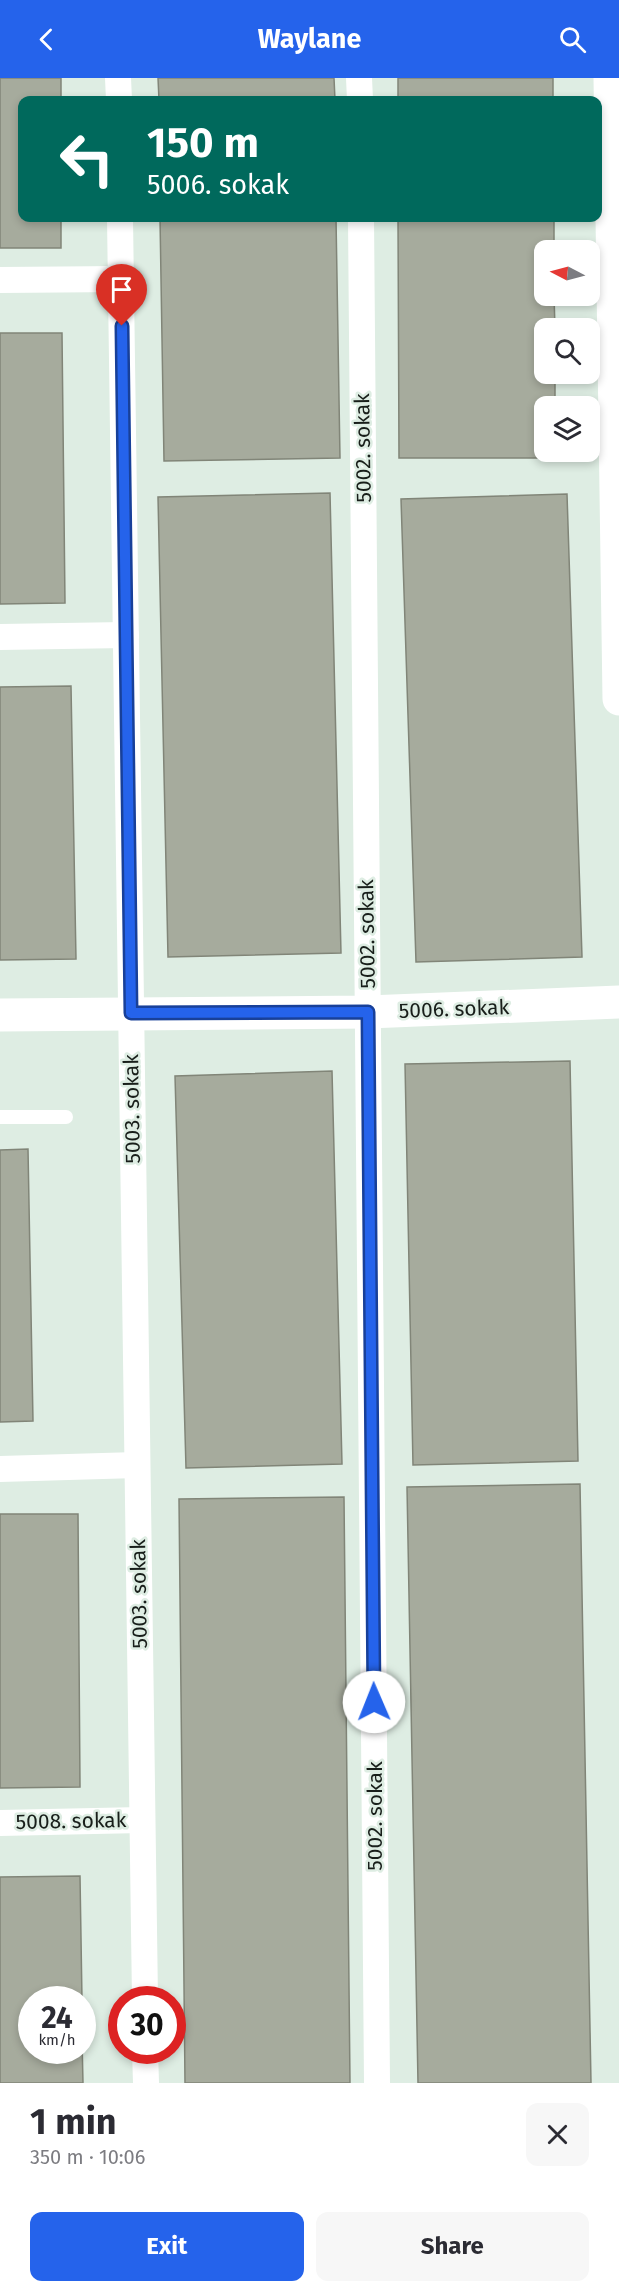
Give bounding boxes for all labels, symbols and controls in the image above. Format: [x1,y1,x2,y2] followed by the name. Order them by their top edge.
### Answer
[30,23,63,56] icon: back
[258,23,361,55] text: Waylane
[556,23,589,56] icon: search
[147,118,259,168] text: 150 m
[48,120,126,198] icon: left
[147,169,289,201] text: 5006. sokak
[534,240,600,306] north arrow
[534,240,600,462] map controls
[96,264,147,326] pin
[105,273,138,306] icon: arrive
[534,318,600,384] button: search
[349,393,377,503] street label: 5002. sokak
[534,396,600,462] button: layers
[353,879,381,989] street label: 5002. sokak
[398,994,510,1024] street label: 5006. sokak
[118,1054,146,1164] street label: 5003. sokak
[125,1539,153,1649] street label: 5003. sokak
[342,1670,406,1734] position arrow
[362,1761,388,1871] street label: 5002. sokak
[15,1807,127,1835] street label: 5008. sokak
[108,1986,186,2064] speed limit sign: 30
[41,2000,73,2036] text: 24
[38,2031,76,2049] text: km/h
[30,2100,117,2144] text: 1 min
[526,2103,589,2166] button: close
[30,2145,145,2169] text: 350 m · 10:06
[30,2212,304,2281] button: Exit
[316,2212,589,2281] button: Share

